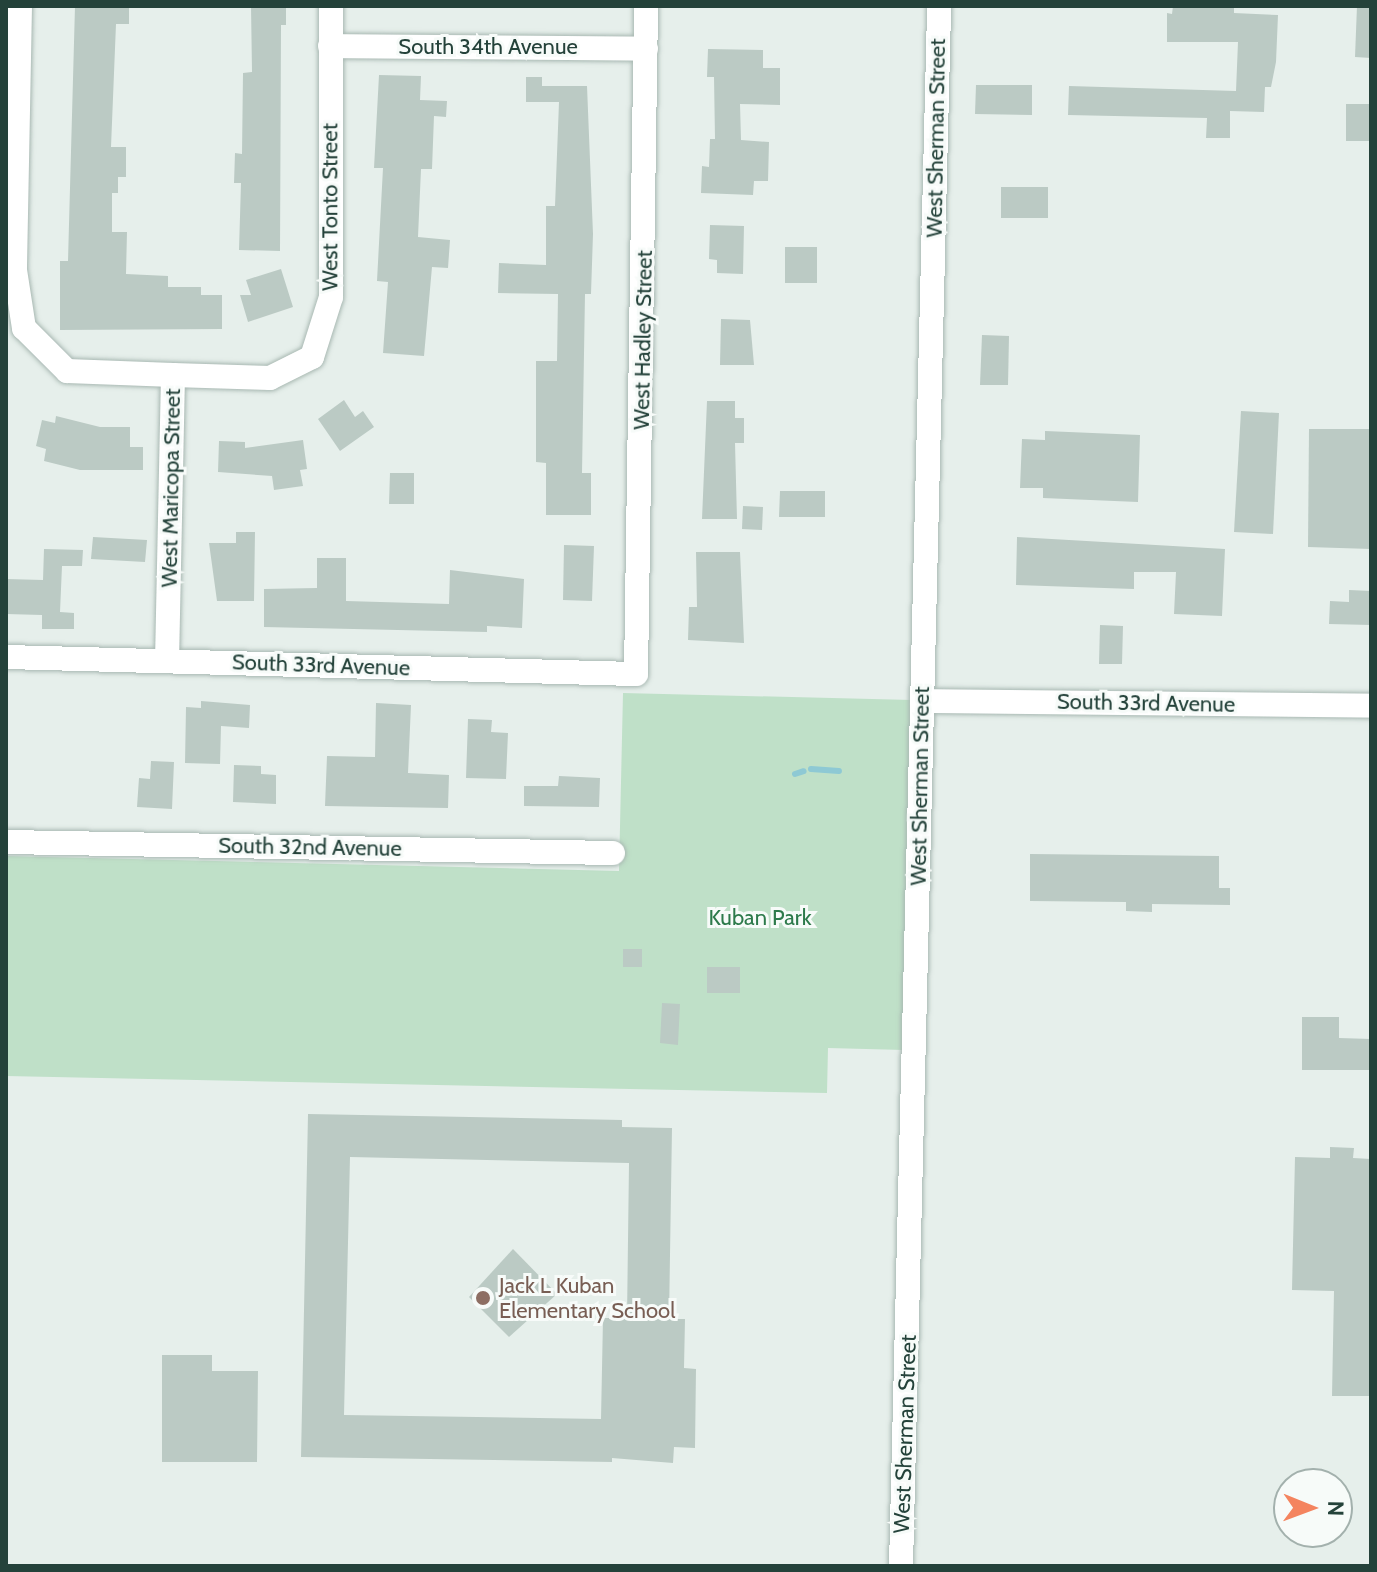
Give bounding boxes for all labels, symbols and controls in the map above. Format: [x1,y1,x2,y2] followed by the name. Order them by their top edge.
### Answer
[398,34,578,60] street label: South 34th Avenue
[921,38,951,238] street label: West Sherman Street
[317,123,343,291] street label: West Tonto Street
[628,250,658,430] street label: West Hadley Street
[156,388,186,588] street label: West Maricopa Street
[232,649,410,681] street label: South 33rd Avenue
[905,686,935,886] street label: West Sherman Street
[1057,688,1235,718] street label: South 33rd Avenue
[218,832,402,862] street label: South 32nd Avenue
[708,905,812,931] park label: Kuban Park
[499,1272,675,1324] place label: Jack L Kuban Elementary School
[474,1289,492,1307] marker: Jack L Kuban Elementary School
[888,1334,922,1534] street label: West Sherman Street
[1273,1468,1353,1548] north arrow
[1322,1500,1349,1516] text: N

